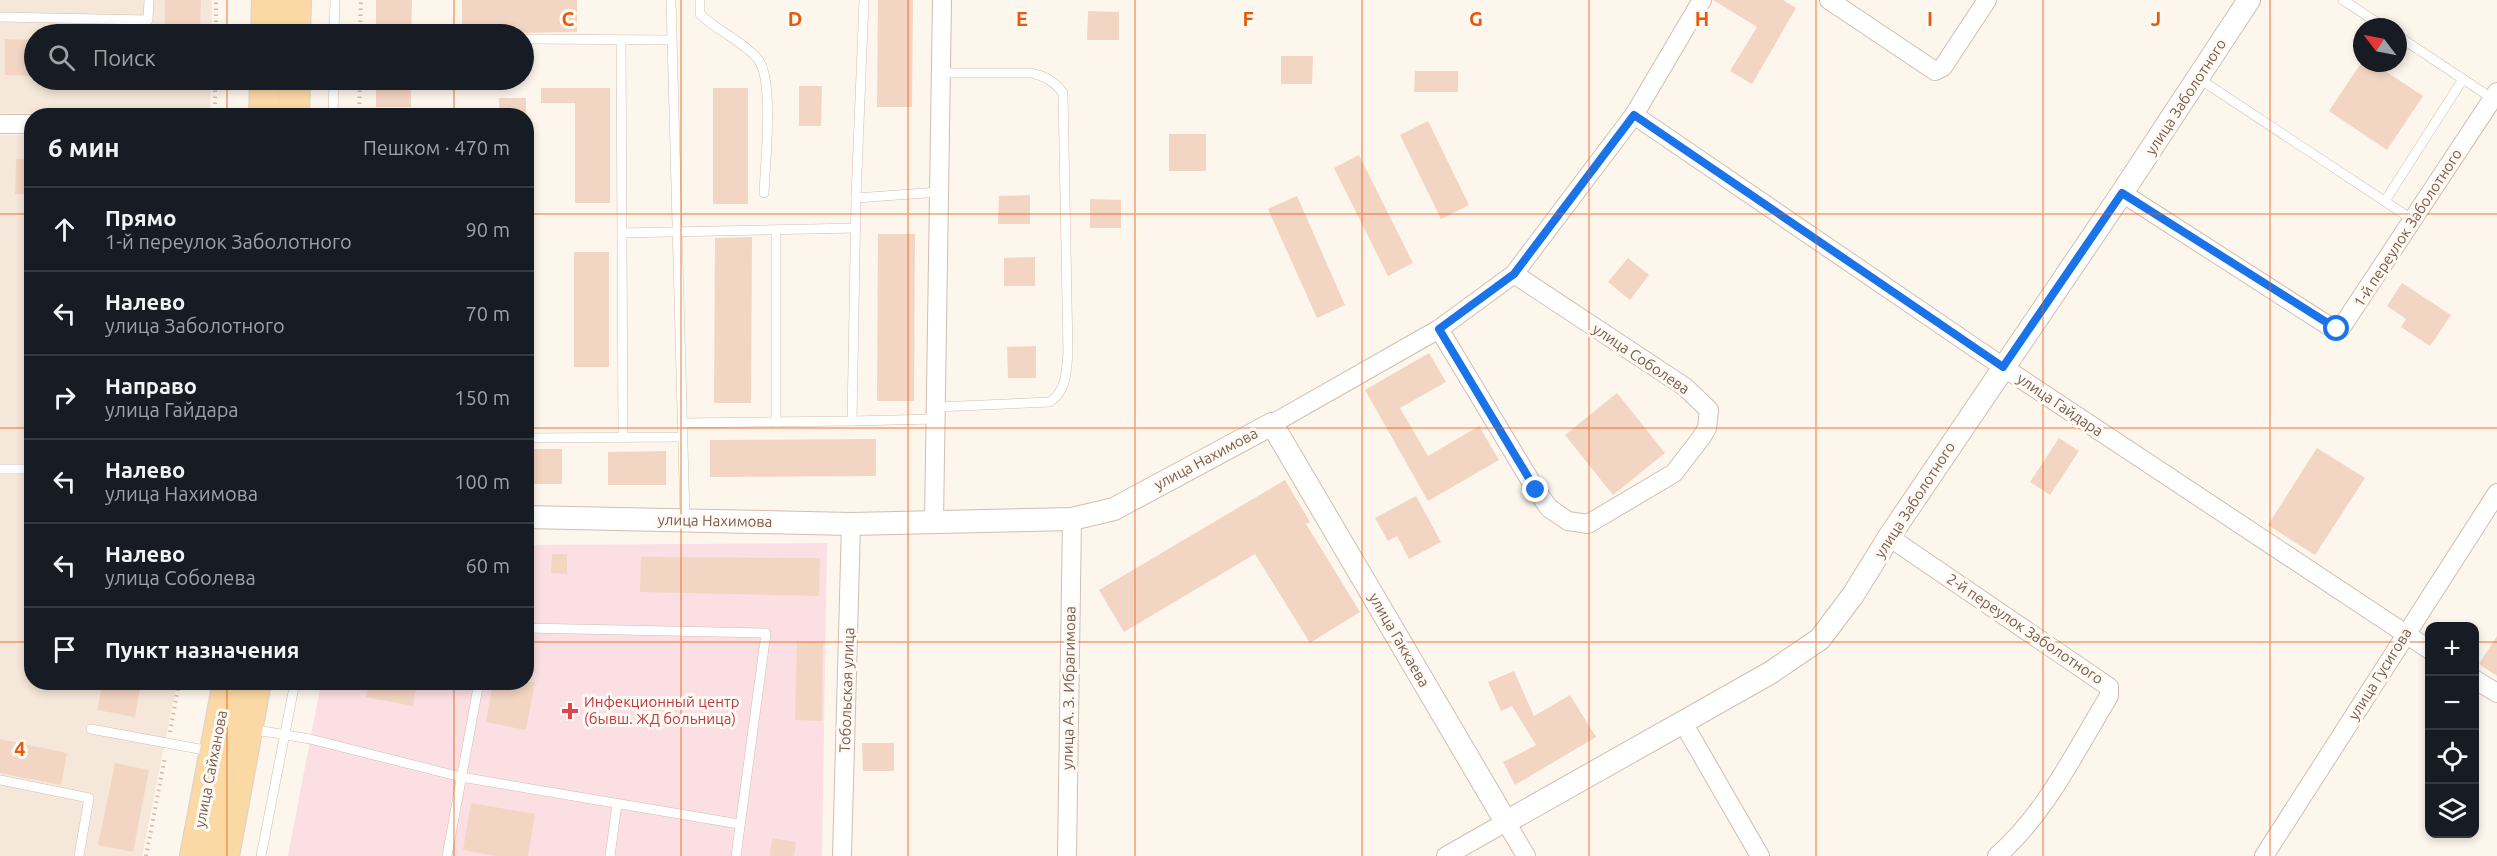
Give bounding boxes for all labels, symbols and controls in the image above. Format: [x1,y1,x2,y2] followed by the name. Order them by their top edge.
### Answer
[562,7,575,30] text: C
[788,7,802,30] text: D
[1016,7,1028,30] text: E
[1242,7,1254,30] text: F
[1469,7,1483,30] text: G
[1695,7,1709,30] text: H
[1927,7,1933,30] text: I
[2151,7,2161,30] text: J
[2353,18,2407,72] north arrow
[24,24,534,90] search box
[2142,36,2229,158] street label: улица Заболотного
[45,41,78,74] icon: search
[93,45,156,70] text: Поиск
[48,133,120,162] text: 6 мин
[363,136,510,159] text: Пешком · 470 m
[2350,146,2465,310] street label: 1-й переулок Заболотного
[105,205,176,230] text: Прямо
[48,213,81,246] icon: ahead
[466,218,510,241] text: 90 m
[105,230,352,253] text: 1-й переулок Заболотного
[105,289,185,314] text: Налево
[48,297,81,330] icon: left
[466,302,510,325] text: 70 m
[105,314,285,337] text: улица Заболотного
[2323,315,2349,341] route start
[1590,320,1693,397] street label: улица Соболева
[2014,370,2107,440] street label: улица Гайдара
[105,373,197,398] text: Направо
[48,381,81,414] icon: right
[454,386,510,409] text: 150 m
[105,398,239,421] text: улица Гайдара
[1151,424,1260,493] street label: улица Нахимова
[1871,439,1958,561] street label: улица Заболотного
[105,457,185,482] text: Налево
[48,465,81,498] icon: left
[454,470,510,493] text: 100 m
[1522,476,1548,502] route end
[105,482,258,505] text: улица Нахимова
[657,511,773,530] street label: улица Нахимова
[105,541,185,566] text: Налево
[48,549,81,582] icon: left
[466,554,510,577] text: 60 m
[105,566,256,589] text: улица Соболева
[1944,570,2107,687] street label: 2-й переулок Заболотного
[1366,590,1433,690] street label: улица Гаккаева
[1059,606,1078,770] street label: улица А. З. Ибрагимова
[2425,622,2479,838] map controls
[2425,622,2479,676] button: +
[2345,625,2415,723] street label: улица Гусигова
[836,627,857,753] street label: Тобольская улица
[48,633,81,666] icon: arrive
[105,637,299,662] text: Пункт назначения
[2425,676,2479,730] button: −
[584,693,739,727] place label: Инфекционный центр (бывш. ЖД больница)
[561,702,579,720] marker: Инфекционный центр (бывш. ЖД больница)
[191,709,230,829] street label: улица Сайханова
[2425,730,2479,784] button: locate
[14,737,26,760] text: 4
[2425,784,2479,838] button: layers

